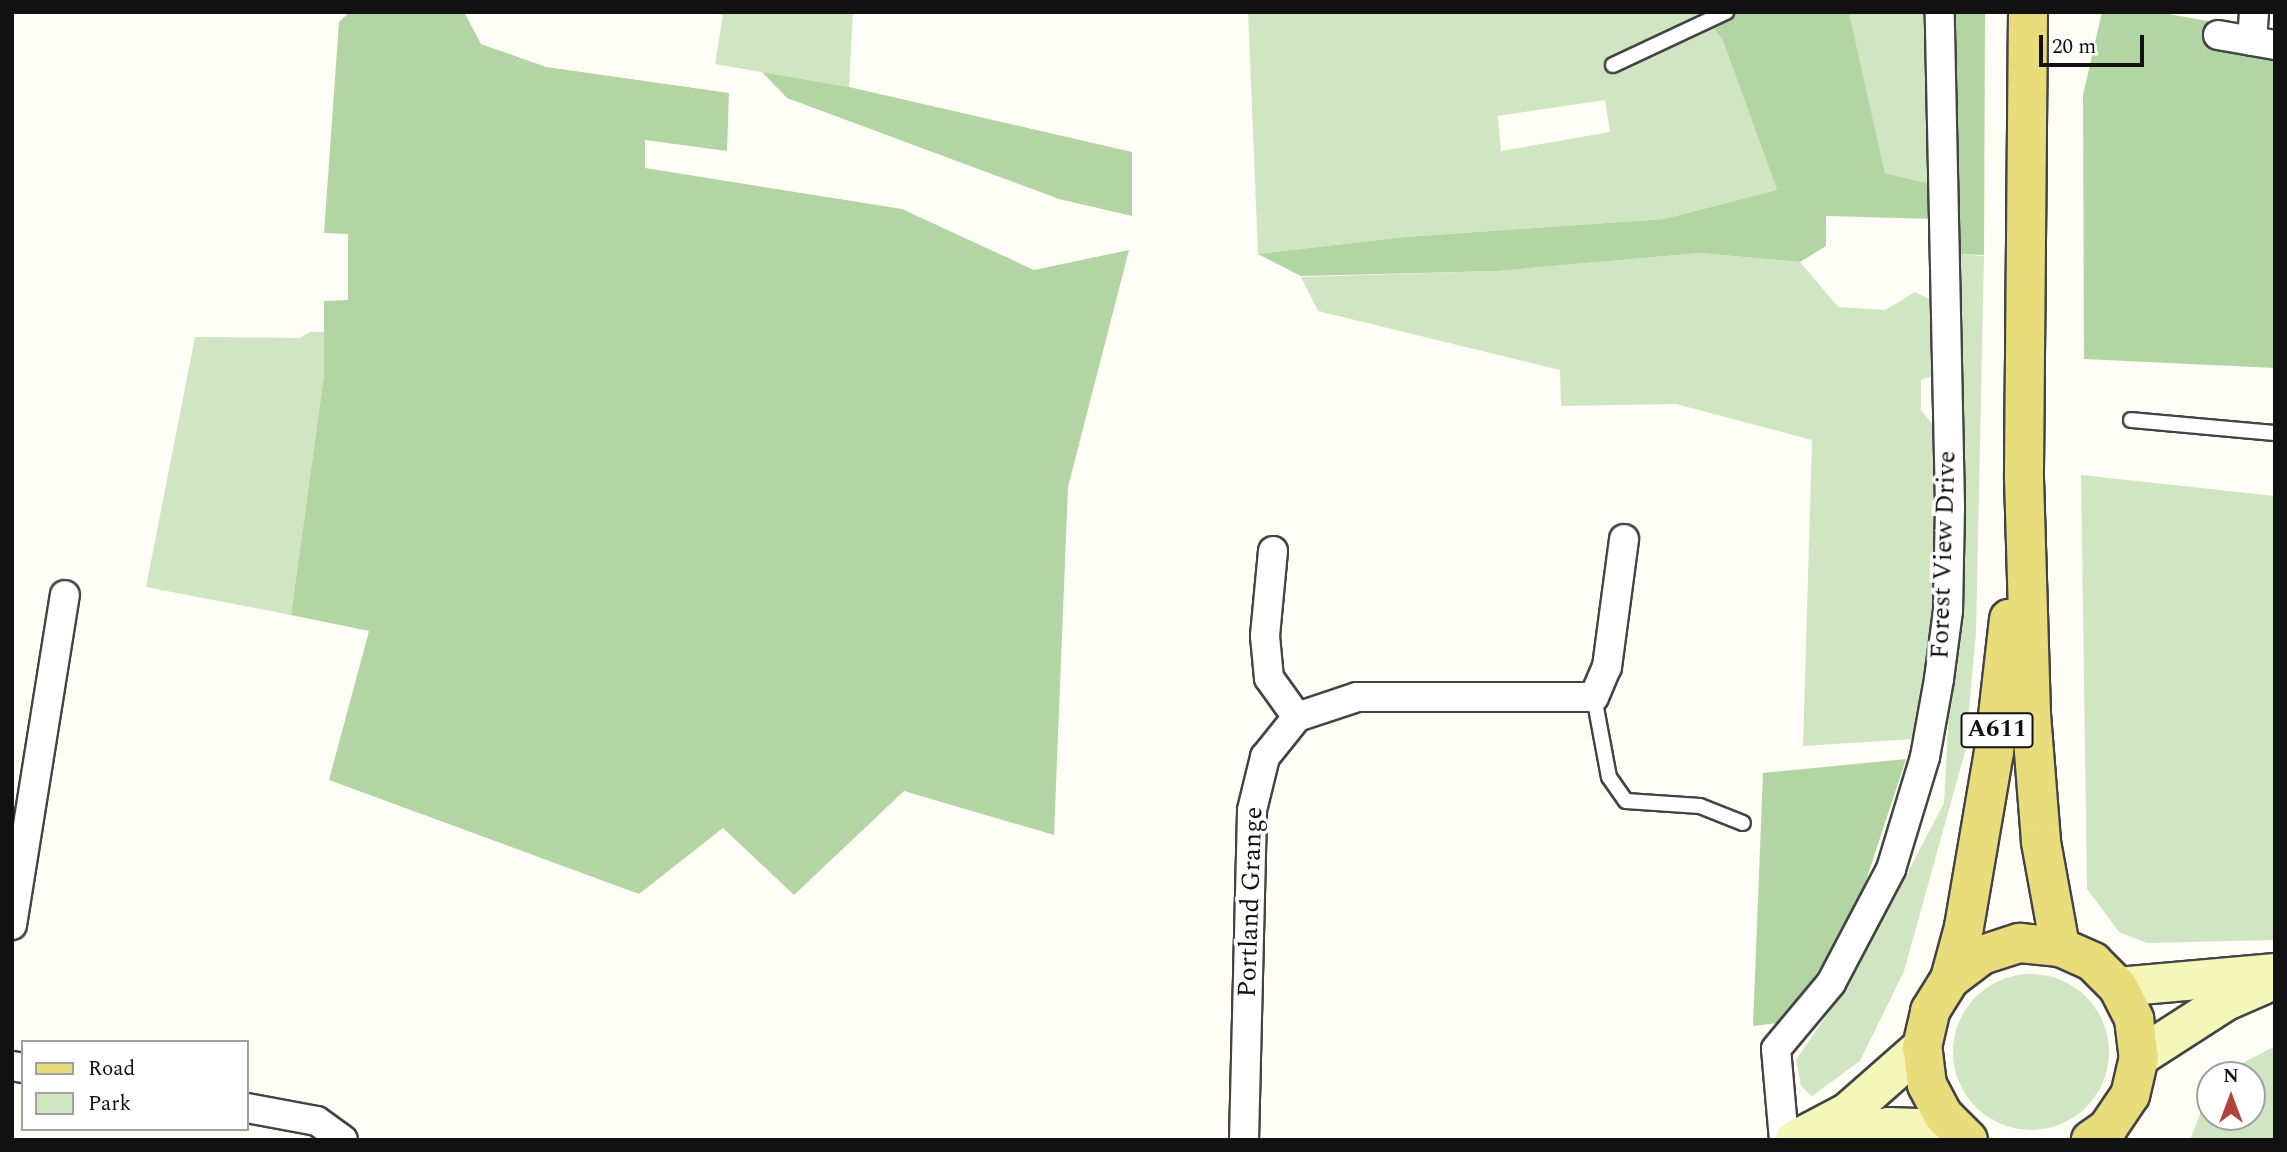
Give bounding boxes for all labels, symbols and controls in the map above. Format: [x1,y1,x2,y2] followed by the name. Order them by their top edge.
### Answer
[2042,21,2147,65] scale bar
[2052,31,2096,63] text: 20 m
[1925,450,1963,660] street label: Forest View Drive
[1960,710,2034,750] road number: A611
[1232,806,1270,998] street label: Portland Grange
[21,1040,248,1131] legend
[88,1053,135,1085] text: Road
[2196,1061,2266,1131] north arrow
[2223,1062,2239,1091] text: N
[88,1088,131,1120] text: Park

